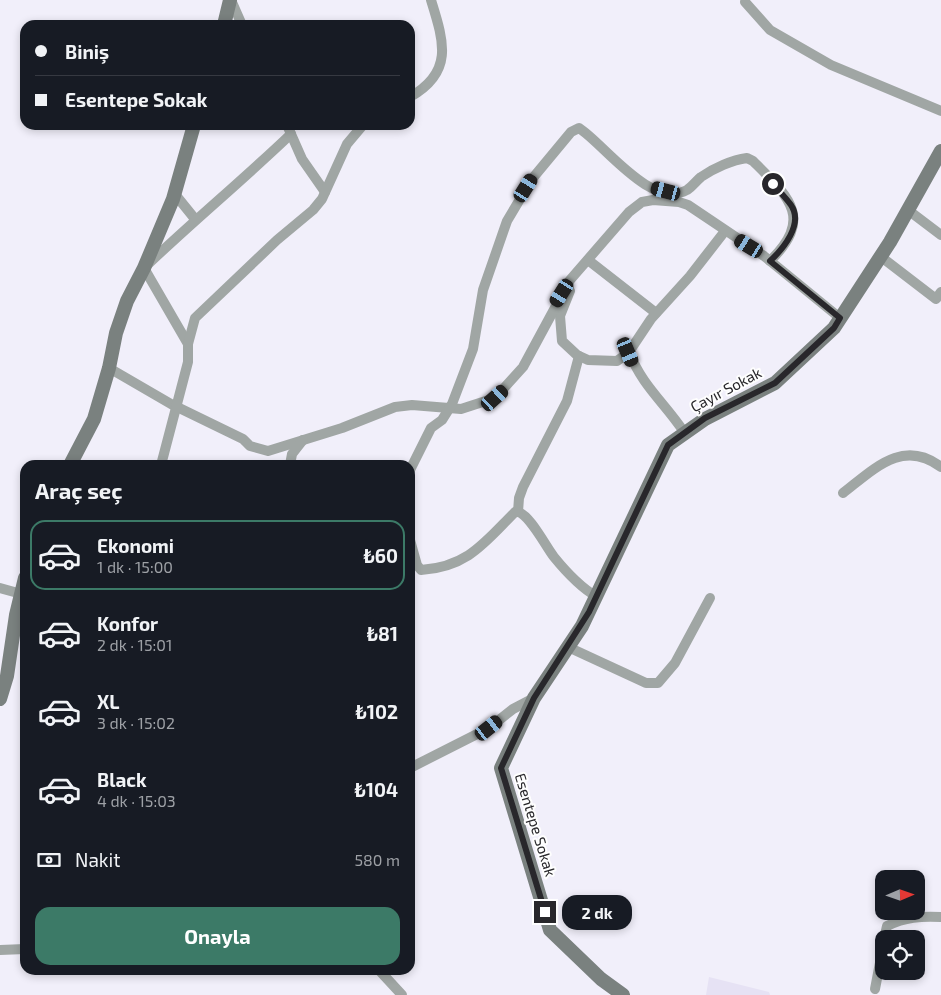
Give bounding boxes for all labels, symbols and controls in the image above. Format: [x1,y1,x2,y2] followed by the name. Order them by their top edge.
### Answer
[65,40,109,63] text: Biniş
[65,88,207,111] text: Esentepe Sokak
[511,171,540,205] car
[762,173,784,195] route start
[649,180,682,202] car
[732,232,765,260] car
[547,276,576,310] car
[615,335,640,369] car
[687,363,765,416] street label: Çayır Sokak
[478,382,511,414] car
[35,477,122,503] text: Araç seç
[37,533,82,578] icon: car
[97,534,174,557] text: Ekonomi
[363,544,398,567] text: ₺60
[97,557,173,576] text: 1 dk · 15:00
[37,611,82,656] icon: car
[97,612,158,635] text: Konfor
[367,622,398,645] text: ₺81
[97,635,172,654] text: 2 dk · 15:01
[37,689,82,734] icon: car
[97,690,119,713] text: XL
[355,700,398,723] text: ₺102
[97,713,175,732] text: 3 dk · 15:02
[472,713,505,743] car
[37,767,82,812] icon: car
[97,768,147,791] text: Black
[512,771,560,879] street label: Esentepe Sokak
[354,778,398,801] text: ₺104
[97,791,176,810] text: 4 dk · 15:03
[35,846,63,874] icon: cash
[75,848,120,871] text: Nakit
[354,850,400,869] text: 580 m
[875,870,925,920] north arrow
[875,870,925,980] map controls
[562,894,632,930] callout: 2 dk
[534,901,556,923] route end
[581,903,613,922] text: 2 dk
[35,907,400,965] button: Onayla
[875,930,925,980] button: locate

